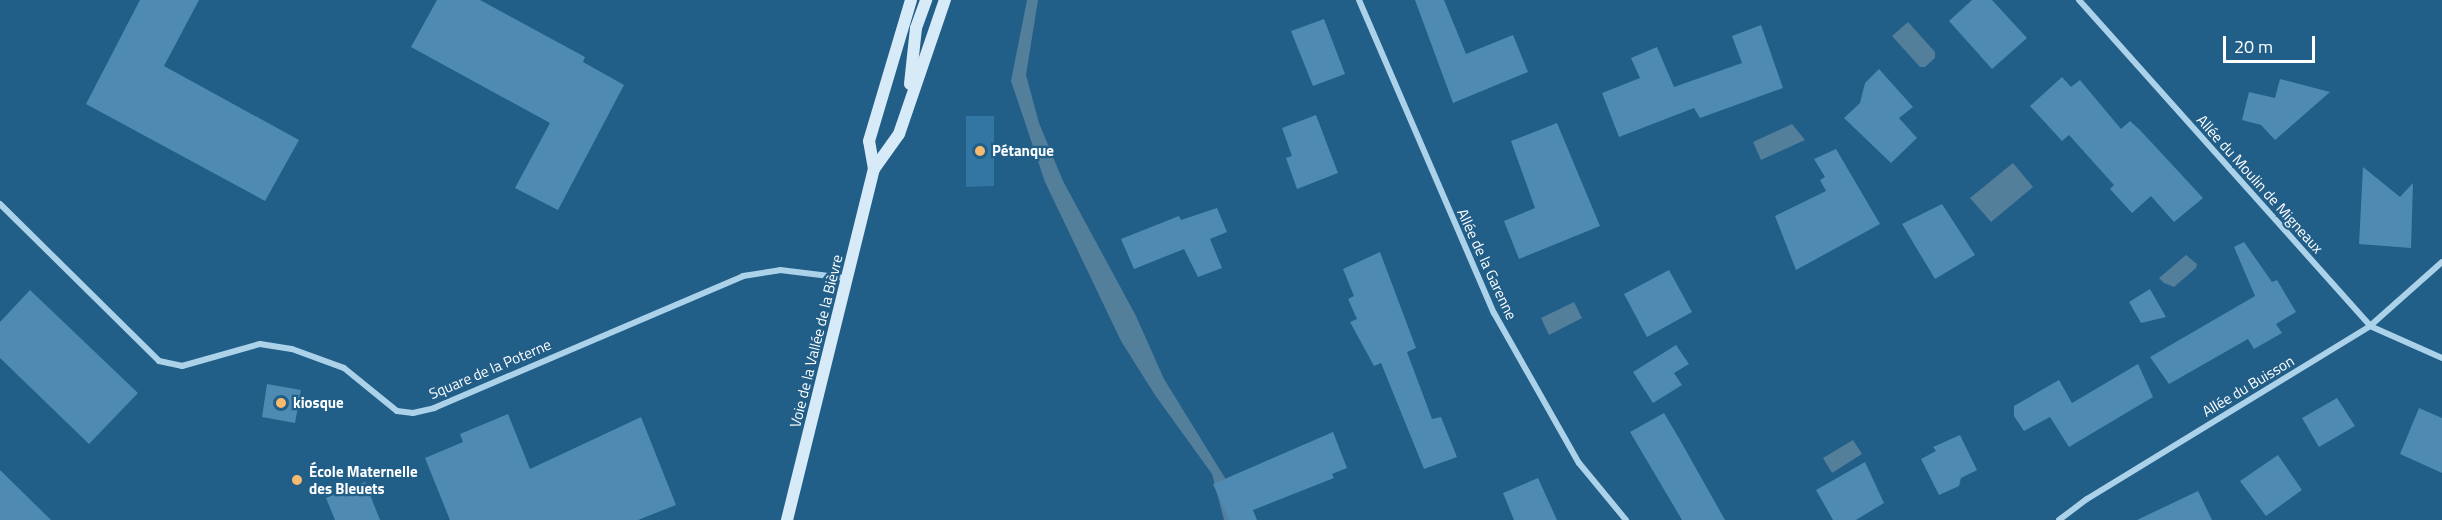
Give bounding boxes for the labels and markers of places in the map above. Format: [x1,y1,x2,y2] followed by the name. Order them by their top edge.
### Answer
[992,142,1054,160] place label: Pétanque
[973,144,987,158] marker: Pétanque
[293,394,344,412] place label: kiosque
[274,396,288,410] marker: kiosque
[309,462,418,497] place label: École Maternelle des Bleuets
[290,473,304,487] marker: École Maternelle des Bleuets

